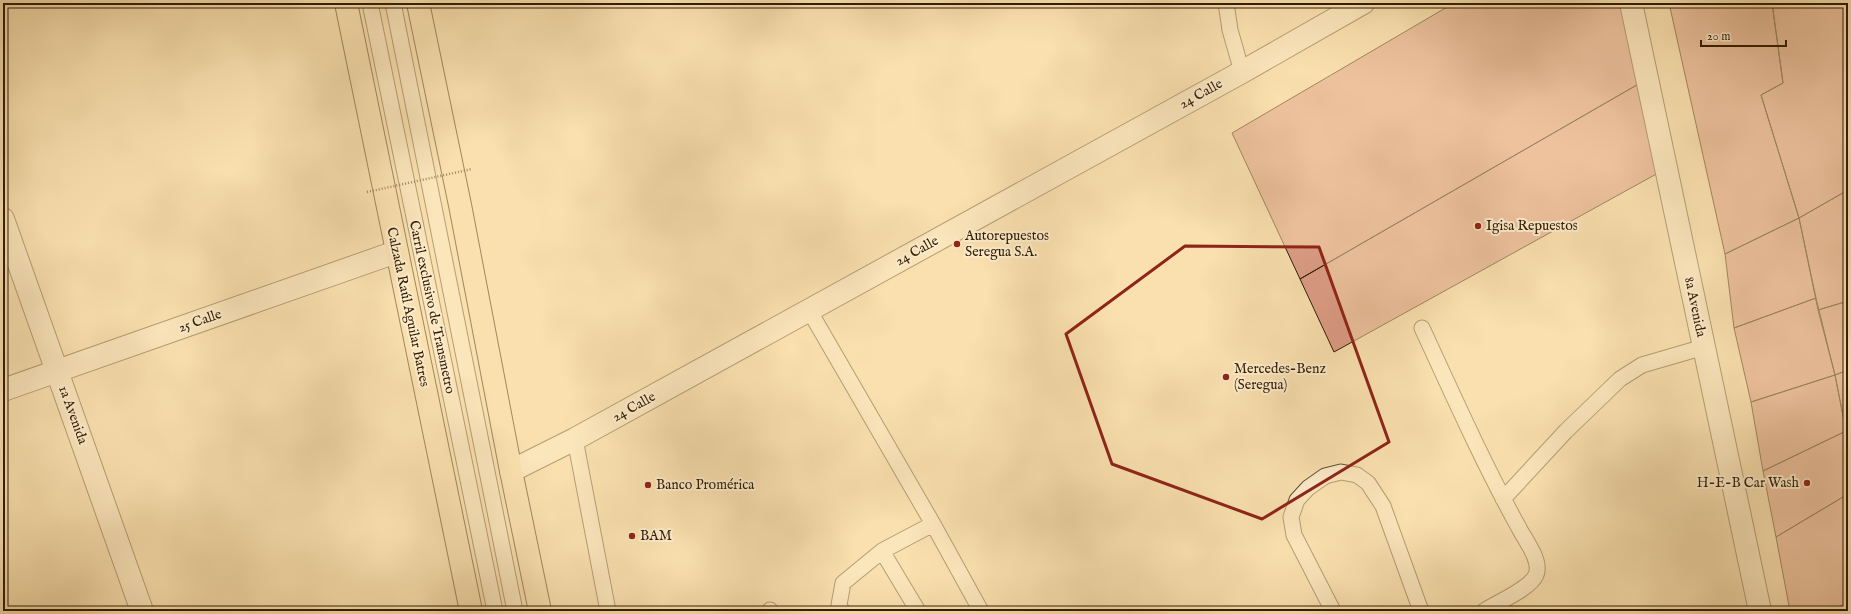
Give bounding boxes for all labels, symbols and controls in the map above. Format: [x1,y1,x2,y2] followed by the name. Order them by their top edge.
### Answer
[1701,22,1786,48] scale bar
[1707,29,1730,44] text: 20 m
[1176,75,1226,113] street label: 24 Calle
[1486,217,1578,235] place label: Igisa Repuestos
[405,219,459,396] street label: Carril exclusivo de Transmetro
[1473,221,1483,231] marker: Igisa Repuestos
[382,226,434,388] street label: Calzada Raúl Aguilar Batres
[964,227,1049,261] place label: Autorepuestos Seregua S.A.
[892,232,942,270] street label: 24 Calle
[952,239,962,249] marker: Autorepuestos Seregua S.A.
[1680,275,1710,340] street label: 8a Avenida
[176,305,225,337] street label: 25 Calle
[1234,360,1327,394] place label: Mercedes-Benz (Seregua)
[1221,372,1231,382] marker: Mercedes-Benz (Seregua)
[54,383,92,447] street label: 1a Avenida
[609,388,659,426] street label: 24 Calle
[1697,474,1800,492] place label: H-E-B Car Wash
[656,476,755,494] place label: Banco Promérica
[1802,478,1812,488] marker: H-E-B Car Wash
[643,480,653,490] marker: Banco Promérica
[640,527,672,545] place label: BAM
[627,531,637,541] marker: BAM

